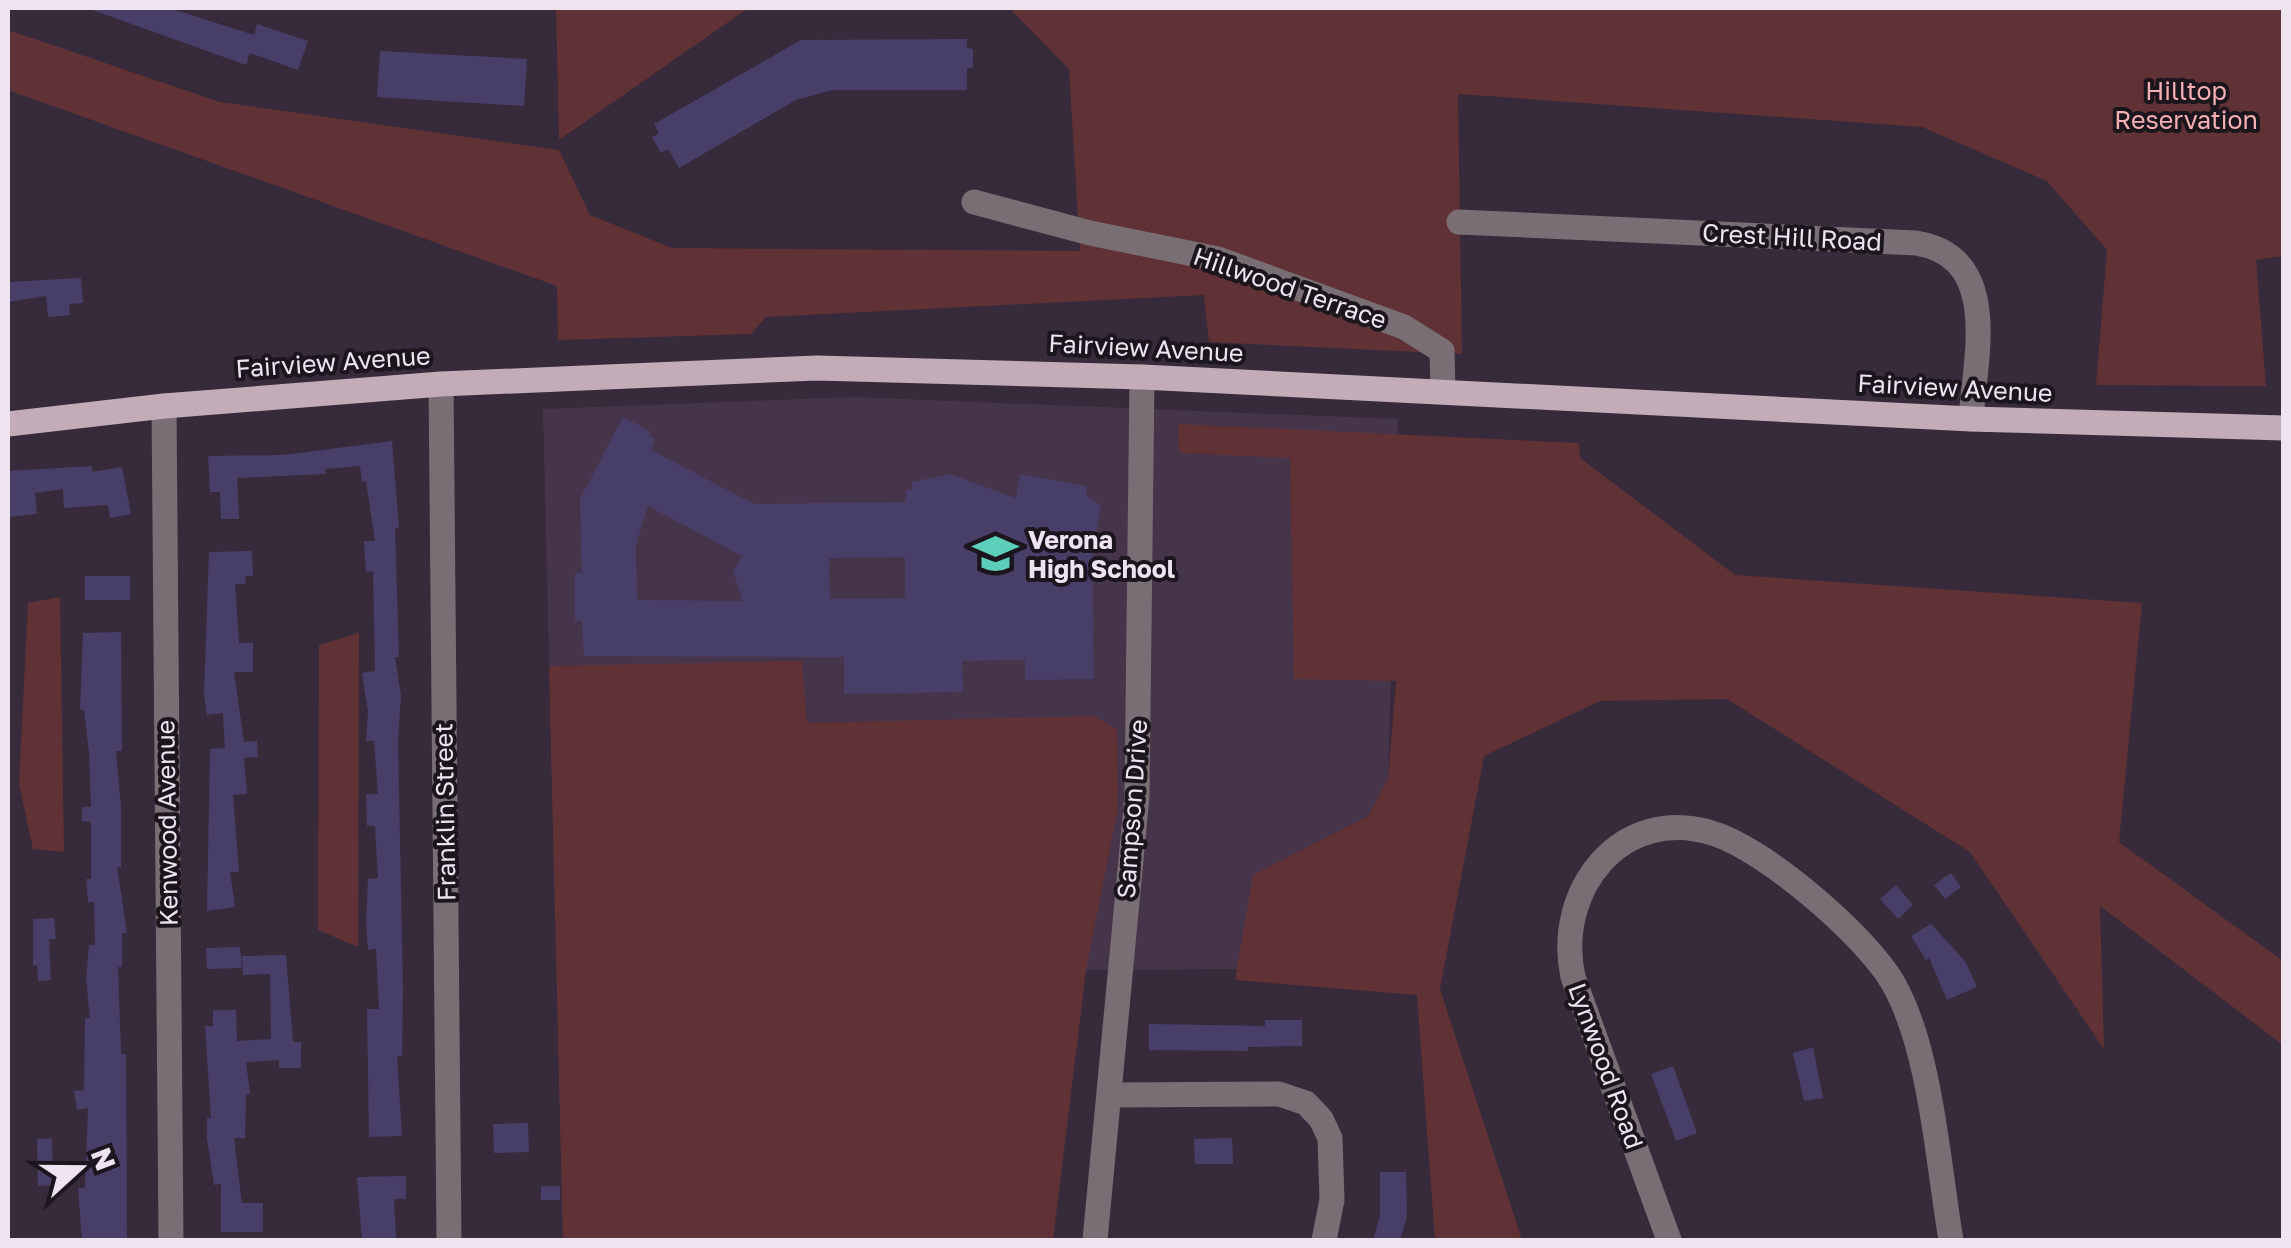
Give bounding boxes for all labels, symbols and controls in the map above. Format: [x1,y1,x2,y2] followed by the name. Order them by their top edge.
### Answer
[2114,75,2258,135] park label: Hilltop Reservation
[1701,216,1883,257] street label: Crest Hill Road
[1189,240,1391,335] street label: Hillwood Terrace
[1048,327,1244,368] street label: Fairview Avenue
[234,339,432,384] street label: Fairview Avenue
[1857,367,2053,408] street label: Fairview Avenue
[1028,524,1175,584] place label: Verona High School
[971,530,1019,578] school or university icon: Verona High School
[1110,718,1153,900] street label: Sampson Drive
[149,720,184,926] street label: Kenwood Avenue
[427,723,462,901] street label: Franklin Street
[1562,979,1651,1153] street label: Lynwood Road
[30,1118,130,1218] north arrow
[85,1143,123,1175] text: N

